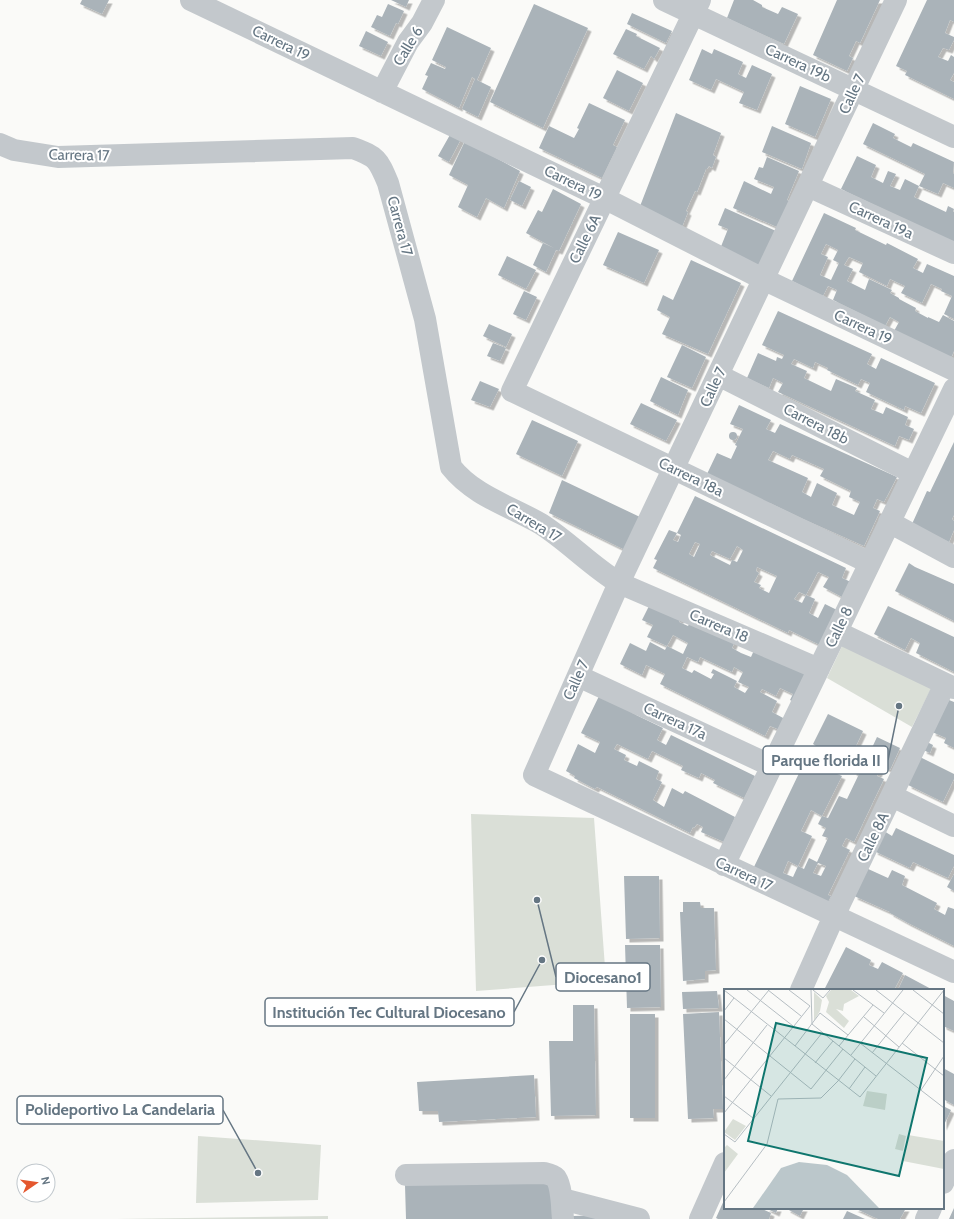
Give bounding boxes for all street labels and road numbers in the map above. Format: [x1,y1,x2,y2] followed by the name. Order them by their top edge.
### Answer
[249,21,313,65] street label: Carrera 19
[389,23,427,69] street label: Calle 6
[762,40,834,86] street label: Carrera 19b
[835,71,869,117] street label: Calle 7
[48,145,110,165] street label: Carrera 17
[541,161,605,205] street label: Carrera 19
[383,194,417,258] street label: Carrera 17
[846,197,917,243] street label: Carrera 19a
[565,211,605,266] street label: Calle 6A
[831,306,895,348] street label: Carrera 19
[696,364,730,410] street label: Calle 7
[780,400,852,448] street label: Carrera 18b
[656,454,727,501] street label: Carrera 18a
[503,500,565,547] street label: Carrera 17
[821,603,857,651] street label: Calle 8
[687,605,751,647] street label: Carrera 18
[559,657,593,703] street label: Calle 7
[640,699,710,744] street label: Carrera 17a
[853,809,893,865] street label: Calle 8A
[713,853,776,895] street label: Carrera 17

